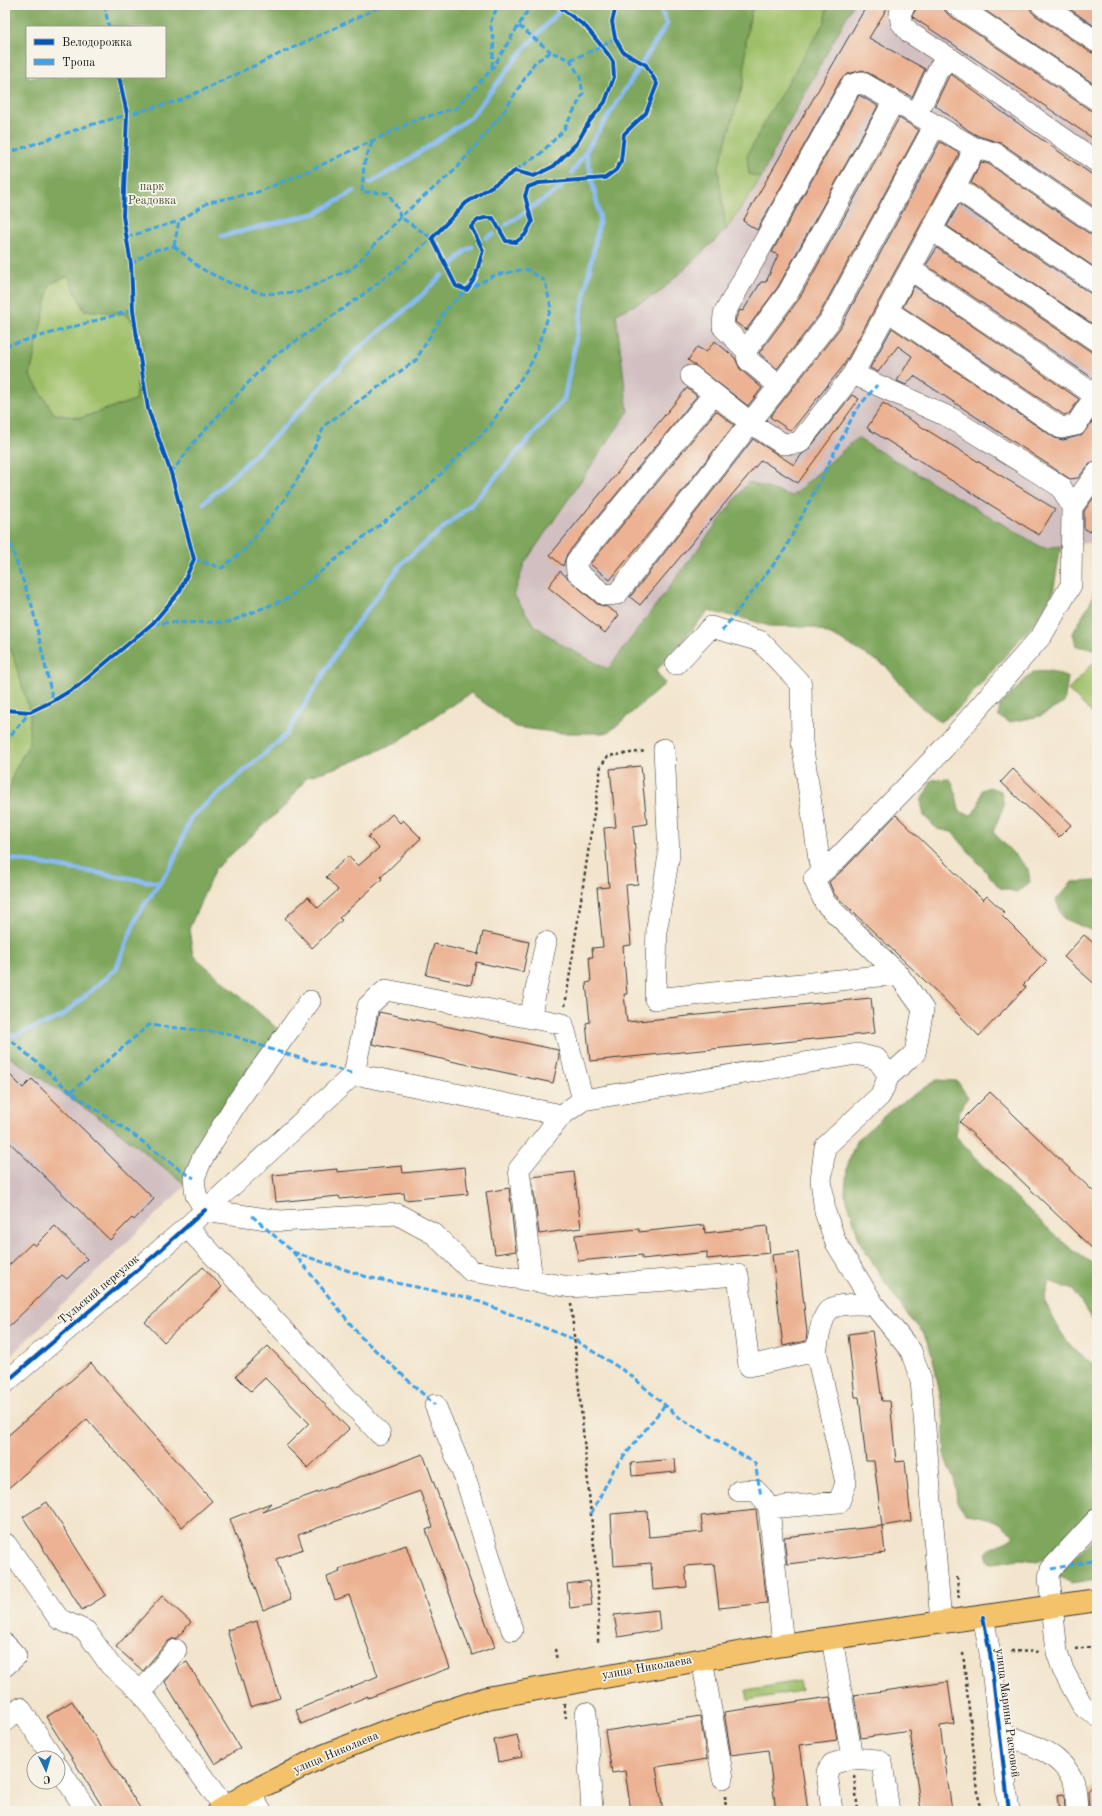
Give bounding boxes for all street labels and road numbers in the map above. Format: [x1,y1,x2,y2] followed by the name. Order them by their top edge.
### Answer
[56,1253,142,1327] street label: Тульский переулок
[993,1648,1021,1778] street label: улица Марины Расковой
[601,1654,693,1682] street label: улица Николаева
[292,1730,380,1776] street label: улица Николаева

